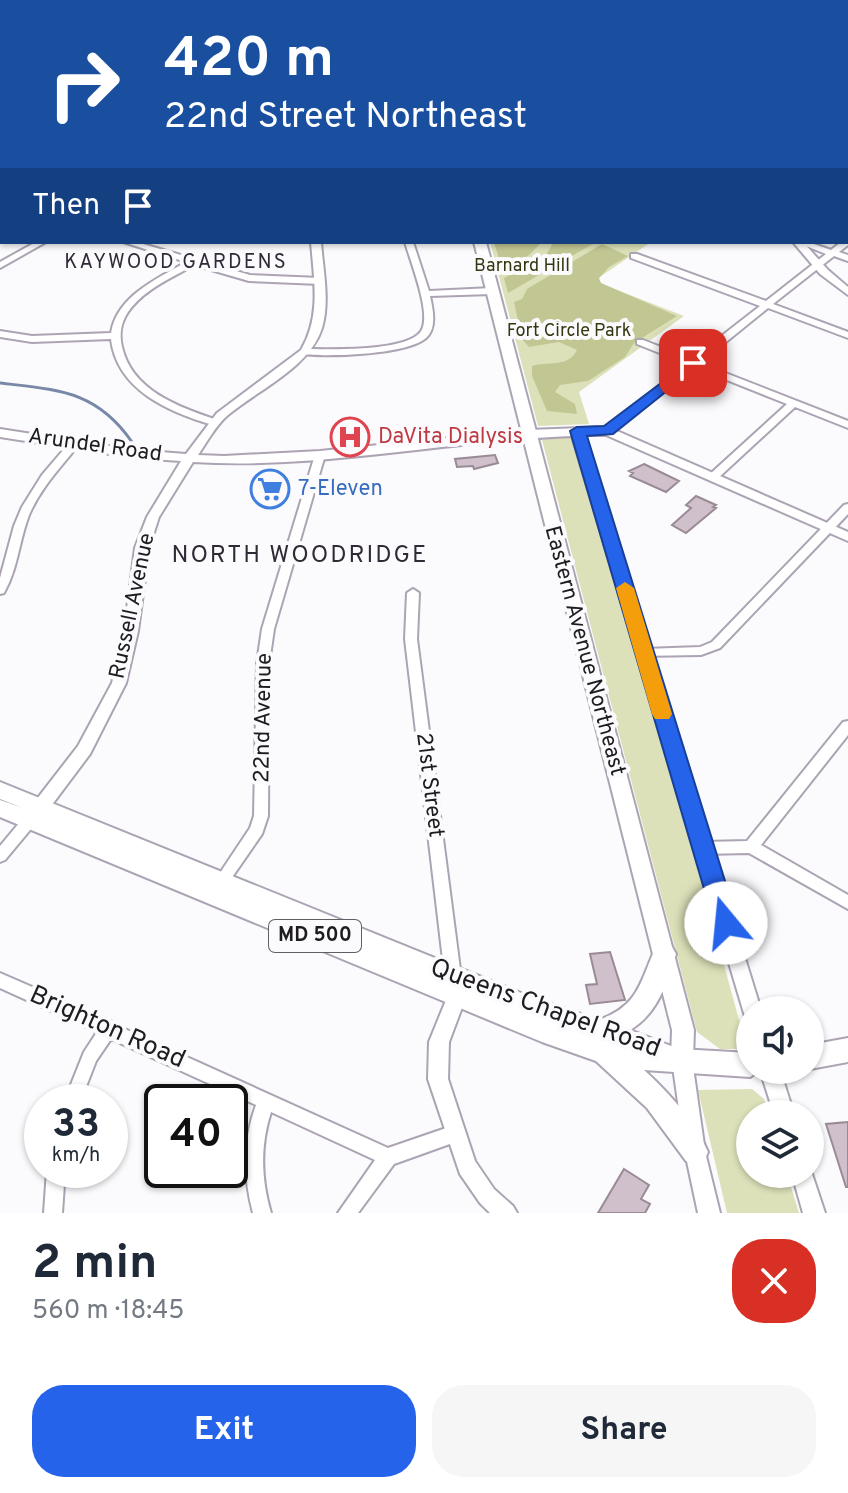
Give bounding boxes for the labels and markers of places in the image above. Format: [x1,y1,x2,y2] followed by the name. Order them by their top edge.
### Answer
[659,329,727,397] pin
[329,416,371,458] hospital icon: DaVita Dialysis
[378,424,523,451] place label: DaVita Dialysis
[249,468,291,510] supermarket icon: 7-Eleven
[298,476,383,503] place label: 7-Eleven

